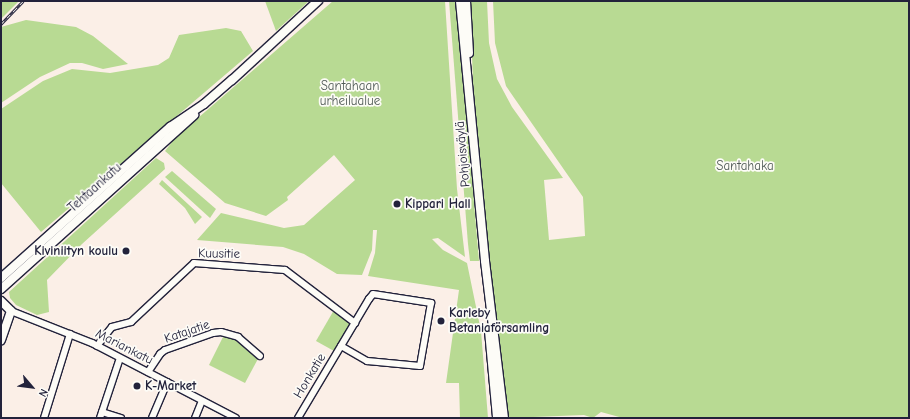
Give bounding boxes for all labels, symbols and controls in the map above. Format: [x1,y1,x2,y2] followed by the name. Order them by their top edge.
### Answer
[320,79,380,110] park label: Santahaan urheilualue
[452,120,474,188] street label: Pohjoisväylä
[716,158,774,174] park label: Santahaka
[65,160,125,216] street label: Tehtaankatu
[405,196,471,212] place label: Kippari Hall
[392,199,402,209] marker: Kippari Hall
[34,243,118,259] place label: Kiviniityn koulu
[121,246,131,256] marker: Kiviniityn koulu
[198,246,240,262] street label: Kuusitie
[449,306,549,337] place label: Karleby Betaniaförsamling
[436,316,446,326] marker: Karleby Betaniaförsamling
[162,317,212,347] street label: Katajatie
[93,326,155,368] street label: Mariankatu
[291,351,329,401] street label: Honkatie
[12,367,52,407] north arrow
[145,378,196,394] place label: K-Market
[132,381,142,391] marker: K-Market
[36,387,50,399] text: N

